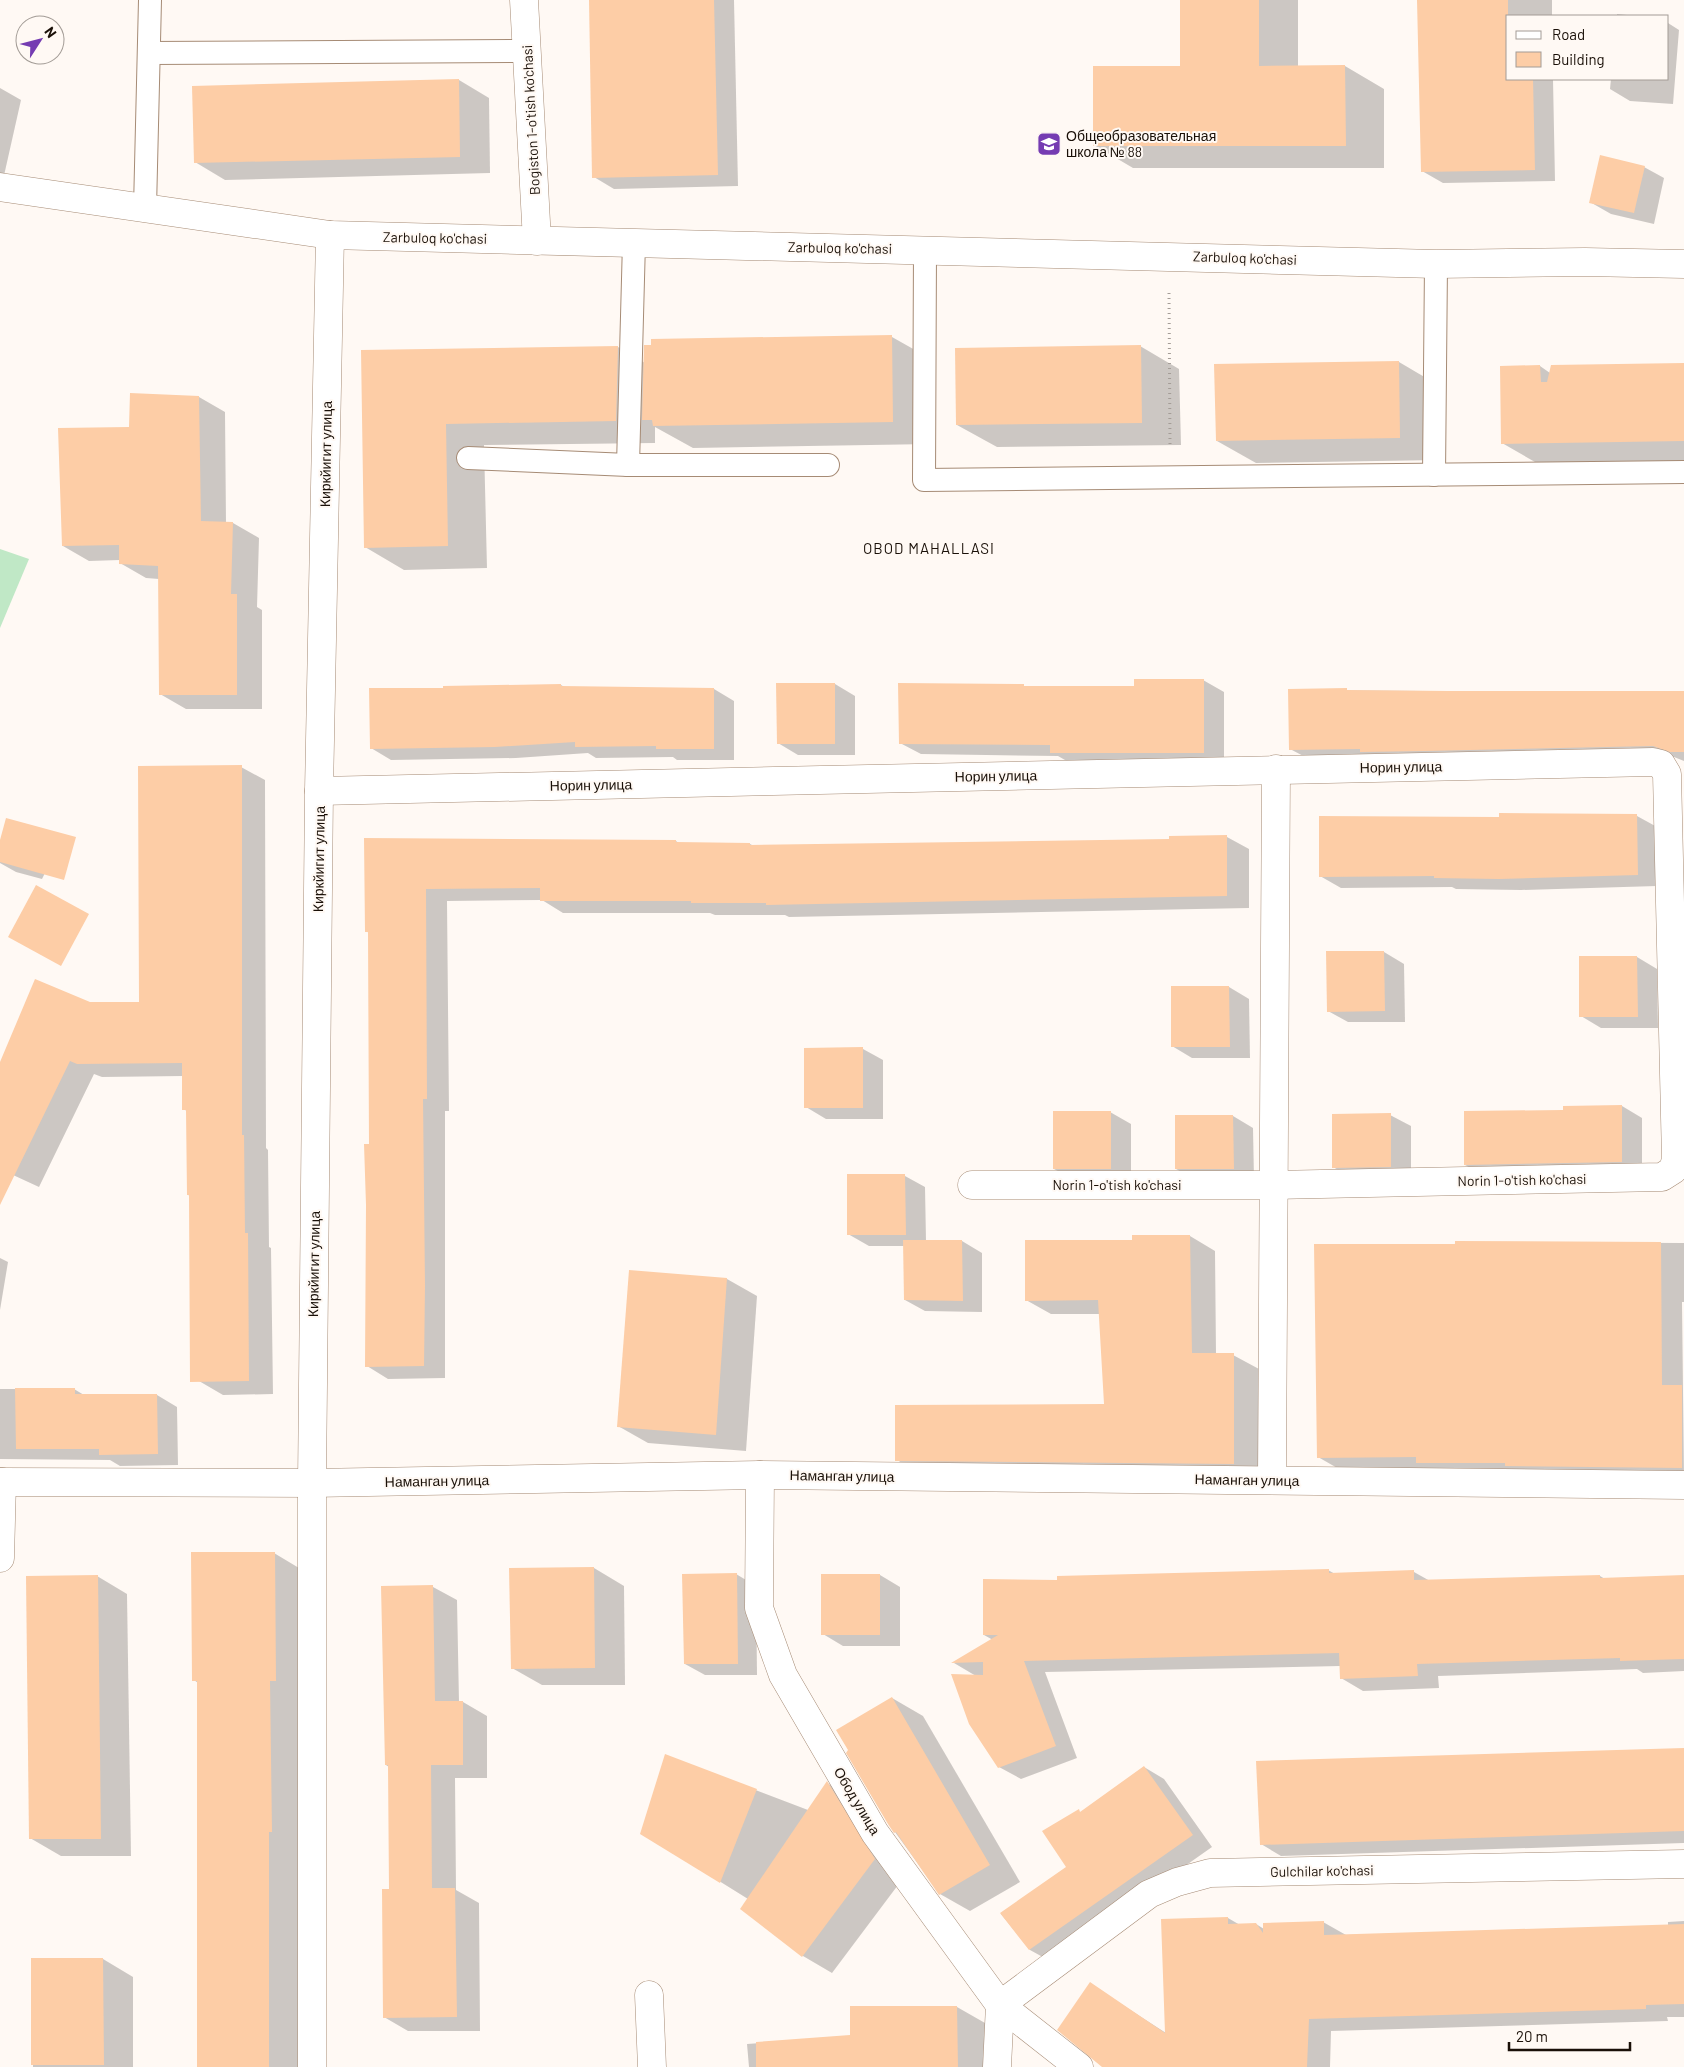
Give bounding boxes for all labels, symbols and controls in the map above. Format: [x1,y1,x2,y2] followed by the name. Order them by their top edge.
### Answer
[15,15,65,65] north arrow
[1506,15,1669,80] legend
[41,23,61,41] text: N
[1552,25,1585,43] text: Road
[518,45,543,195] street label: Bogiston 1-o'tish ko'chasi
[1552,50,1605,68] text: Building
[1066,127,1216,160] place label: Общеобразовательная школа № 88
[1036,131,1062,157] school or university icon: Общеобразовательная школа № 88
[383,228,487,247] street label: Zarbuloq ko'chasi
[788,238,892,257] street label: Zarbuloq ko'chasi
[1193,247,1297,268] street label: Zarbuloq ko'chasi
[316,401,335,507] street label: Киркйигит улица
[863,539,995,557] district label: OBOD MAHALLASI
[1360,757,1443,776] street label: Норин улица
[955,766,1038,785] street label: Норин улица
[550,775,633,794] street label: Норин улица
[309,806,328,912] street label: Киркйигит улица
[1457,1170,1587,1189] street label: Norin 1-o'tish ko'chasi
[1052,1176,1182,1193] street label: Norin 1-o'tish ko'chasi
[304,1211,323,1317] street label: Киркйигит улица
[790,1466,895,1485] street label: Наманган улица
[1195,1470,1300,1489] street label: Наманган улица
[385,1471,490,1490] street label: Наманган улица
[831,1764,884,1838] street label: Обод улица
[1270,1861,1374,1880] street label: Gulchilar ko'chasi
[1509,2020,1630,2052] scale bar
[1516,2027,1548,2045] text: 20 m

